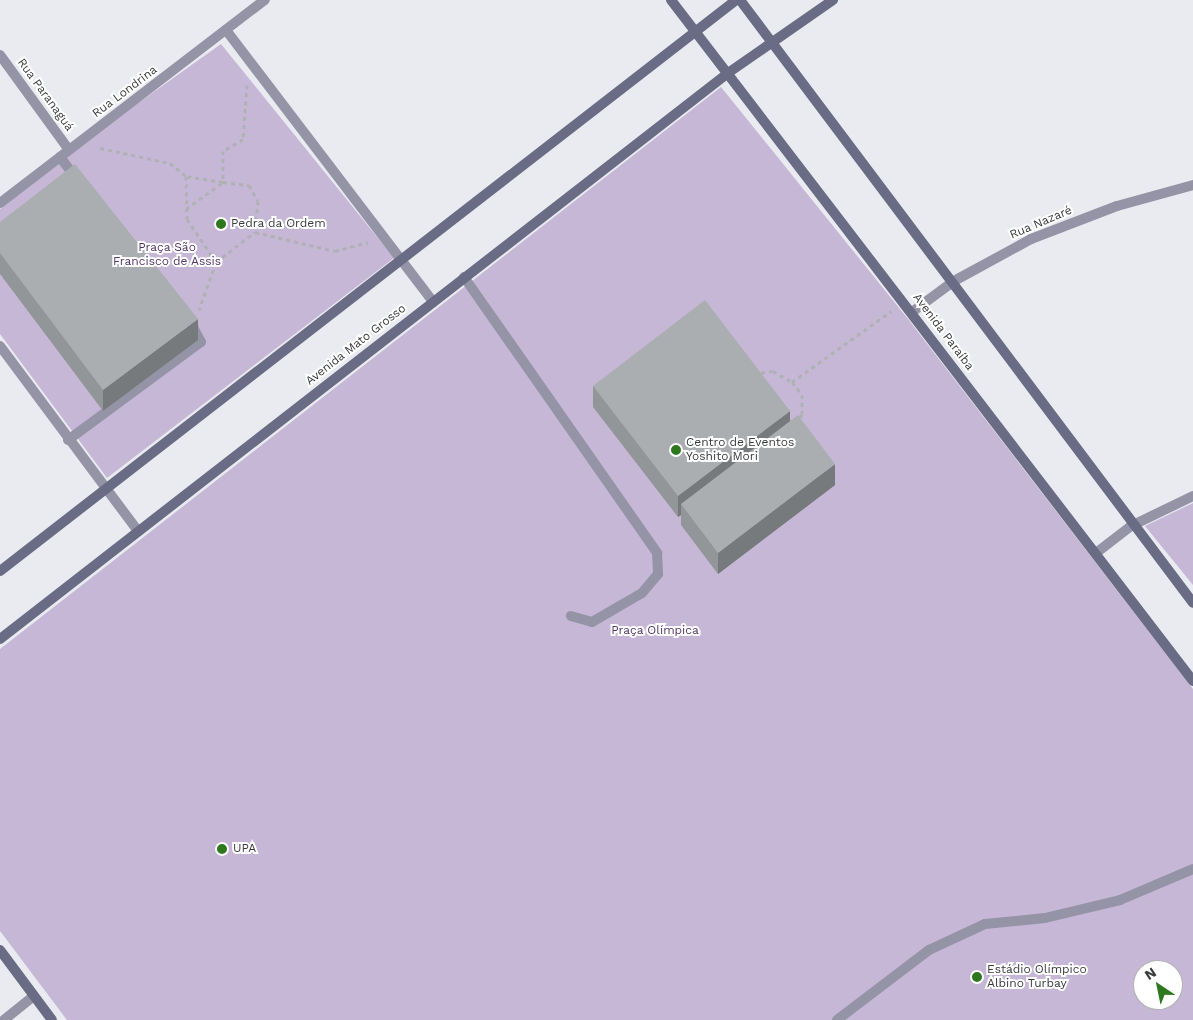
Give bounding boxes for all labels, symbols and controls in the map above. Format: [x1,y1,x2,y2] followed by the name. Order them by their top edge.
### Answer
[14,56,76,134] street label: Rua Paranaguá
[90,63,160,121] street label: Rua Londrina
[1008,203,1074,243] street label: Rua Nazaré
[231,217,326,231] place label: Pedra da Ordem
[215,218,227,230] marker: Pedra da Ordem
[113,241,221,269] park label: Praça São Francisco de Assis
[909,291,977,373] street label: Avenida Paraíba
[303,301,409,389] street label: Avenida Mato Grosso
[686,436,794,464] place label: Centro de Eventos Yoshito Mori
[670,444,682,456] marker: Centro de Eventos Yoshito Mori
[611,624,699,638] park label: Praça Olímpica
[215,842,229,856] marker: UPA
[233,842,256,856] place label: UPA
[1133,960,1183,1010] north arrow
[987,963,1087,991] place label: Estádio Olímpico Albino Turbay
[1141,964,1159,983] text: N
[971,971,983,983] marker: Estádio Olímpico Albino Turbay

